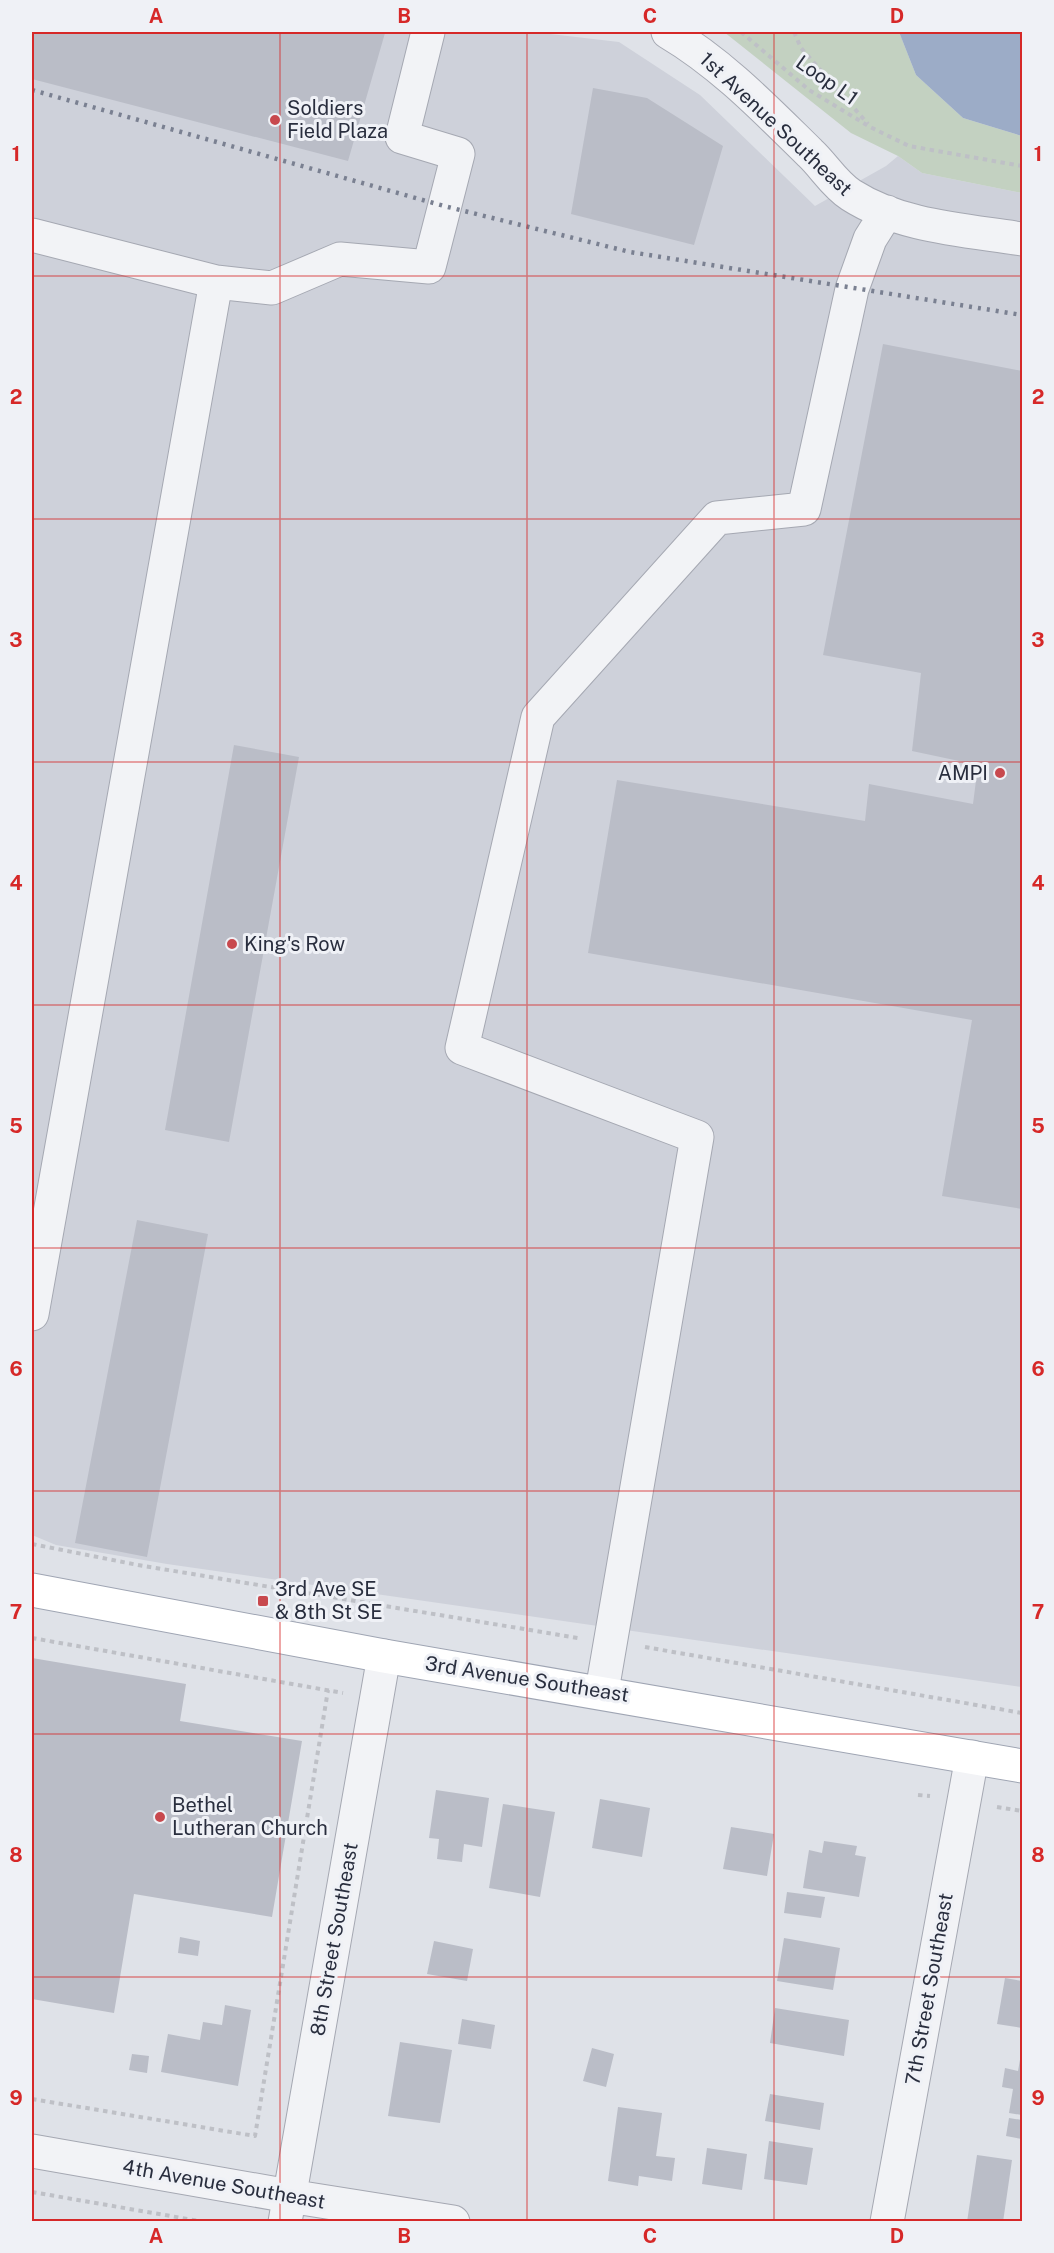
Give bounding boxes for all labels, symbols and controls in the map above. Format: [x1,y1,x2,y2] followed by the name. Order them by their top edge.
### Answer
[149,4,163,28] text: A
[397,4,411,28] text: B
[643,4,657,28] text: C
[890,4,904,28] text: D
[695,47,857,201] street label: 1st Avenue Southeast
[791,50,863,110] street label: Loop L1
[287,96,388,143] place label: Soldiers Field Plaza
[268,113,282,127] marker: Soldiers Field Plaza
[12,142,20,166] text: 1
[1034,142,1042,166] text: 1
[10,385,22,409] text: 2
[1032,385,1044,409] text: 2
[9,628,23,652] text: 3
[1031,628,1045,652] text: 3
[938,761,988,785] place label: AMPI
[993,766,1007,780] marker: AMPI
[9,871,23,895] text: 4
[1031,871,1045,895] text: 4
[244,932,346,956] place label: King's Row
[225,937,239,951] marker: King's Row
[9,1114,23,1138] text: 5
[1031,1114,1045,1138] text: 5
[9,1357,23,1381] text: 6
[1031,1357,1045,1381] text: 6
[275,1577,383,1624] place label: 3rd Ave SE & 8th St SE
[256,1594,270,1608] marker: 3rd Ave SE & 8th St SE
[10,1600,22,1624] text: 7
[1032,1600,1044,1624] text: 7
[423,1651,631,1707] street label: 3rd Avenue Southeast
[172,1793,328,1840] place label: Bethel Lutheran Church
[153,1810,167,1824] marker: Bethel Lutheran Church
[305,1840,363,2038] street label: 8th Street Southeast
[9,1843,23,1867] text: 8
[1031,1843,1045,1867] text: 8
[900,1891,958,2087] street label: 7th Street Southeast
[9,2086,23,2110] text: 9
[1031,2086,1045,2110] text: 9
[121,2154,327,2214] street label: 4th Avenue Southeast
[149,2224,163,2248] text: A
[397,2224,411,2248] text: B
[643,2224,657,2248] text: C
[890,2224,904,2248] text: D

